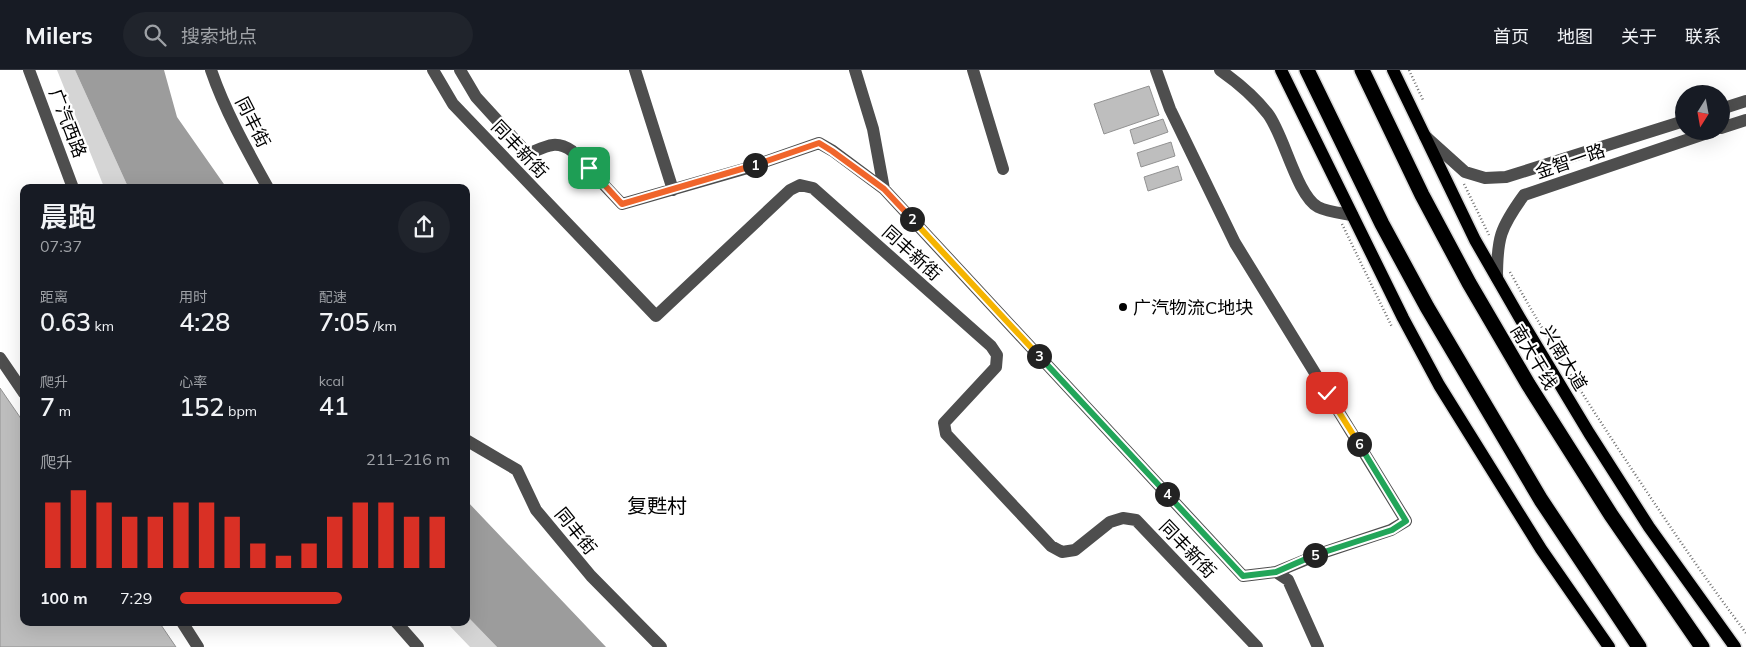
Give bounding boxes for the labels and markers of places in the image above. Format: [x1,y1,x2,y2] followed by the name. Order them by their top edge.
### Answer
[568,147,610,189] pin
[742,152,768,178] pin: 1
[900,206,924,232] pin: 2
[1133,296,1253,319] place label: 广汽物流C地块
[1117,301,1129,313] marker: 广汽物流C地块
[1026,344,1052,368] pin: 3
[1306,372,1348,414] pin
[1346,432,1372,456] pin: 6
[1154,482,1180,506] pin: 4
[1302,542,1328,568] pin: 5

